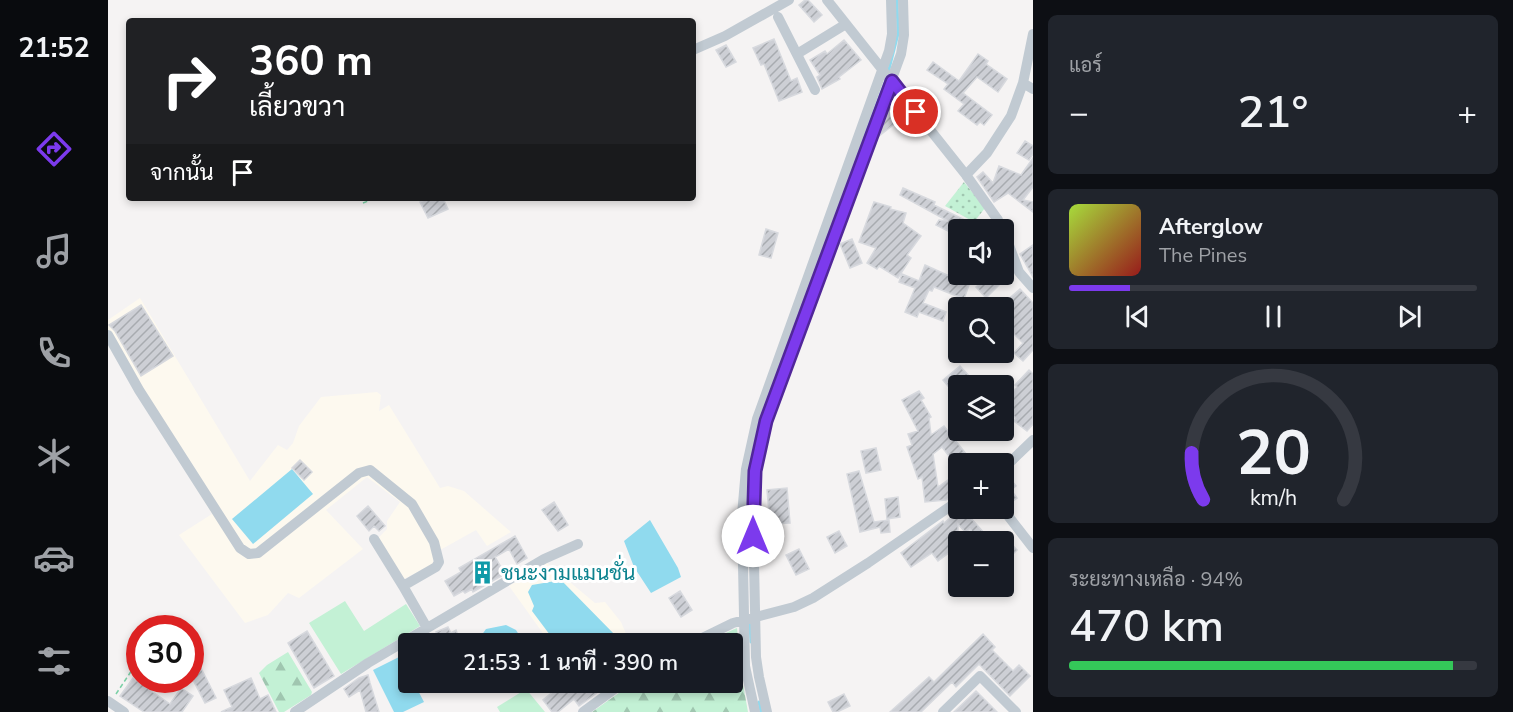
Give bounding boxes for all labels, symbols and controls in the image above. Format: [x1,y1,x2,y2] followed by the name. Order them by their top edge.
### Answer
[18,30,90,67] text: 21:52
[249,33,373,90] text: 360 m
[150,42,228,120] icon: right
[1069,52,1102,79] text: แอร์
[1238,82,1308,143] text: 21°
[890,86,941,137] pin
[249,89,345,126] text: เลี้ยวขวา
[1069,91,1089,136] text: −
[1457,91,1477,136] text: +
[899,95,932,128] icon: arrive
[33,128,75,170] icon: directions
[226,156,259,189] icon: arrive
[150,158,214,188] text: จากนั้น
[1159,212,1263,242] text: Afterglow
[948,219,1014,597] map controls
[948,219,1014,285] button: sound
[33,230,75,272] icon: music
[1159,242,1247,269] text: The Pines
[948,297,1014,363] button: search
[1121,300,1154,333] icon: previous
[1257,300,1290,333] icon: pause
[1393,300,1426,333] icon: next
[33,332,75,374] icon: phone
[948,375,1014,441] button: layers
[1236,411,1310,496] text: 20
[33,435,75,477] icon: climate
[948,453,1014,519] button: +
[1249,484,1297,514] text: km/h
[721,504,785,568] position arrow
[948,531,1014,597] button: −
[33,537,75,579] icon: car
[501,554,635,587] place label: ชนะงามแมนชั่น
[470,560,496,586] building icon: ชนะงามแมนชั่น
[1069,566,1243,593] text: ระยะทางเหลือ · 94%
[1069,596,1224,657] text: 470 km
[126,615,204,693] speed limit sign: 30
[33,640,75,682] icon: filters
[463,648,678,678] text: 21:53 · 1 นาที · 390 m

